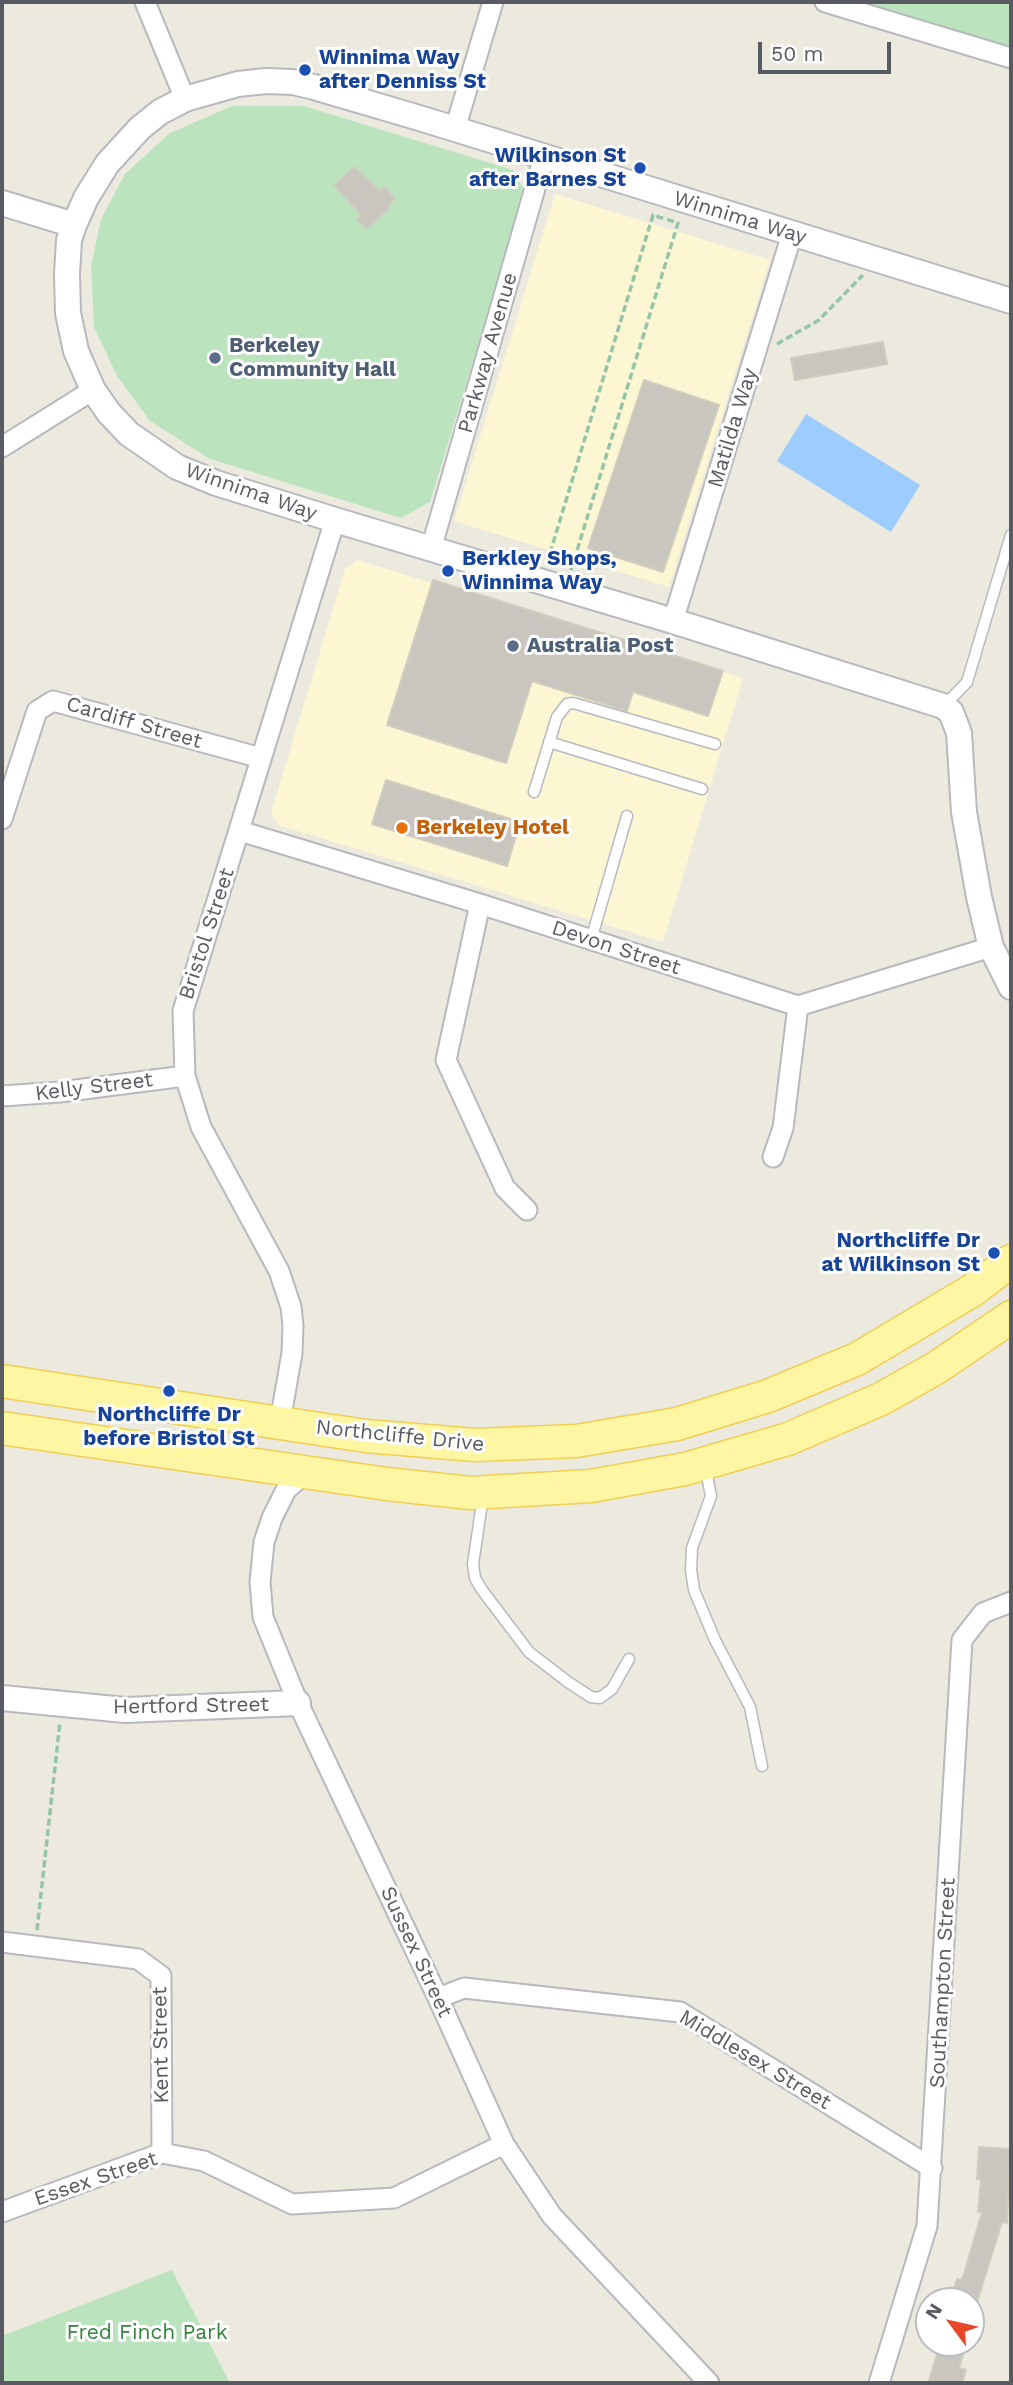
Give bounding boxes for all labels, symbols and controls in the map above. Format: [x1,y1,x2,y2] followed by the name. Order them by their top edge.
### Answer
[761,28,894,72] scale bar
[771,41,823,66] text: 50 m
[319,45,486,95] place label: Winnima Way after Denniss St
[297,62,313,78] marker: Winnima Way after Denniss St
[469,143,626,193] place label: Wilkinson St after Barnes St
[632,160,648,176] marker: Wilkinson St after Barnes St
[670,186,810,250] street label: Winnima Way
[453,270,523,436] street label: Parkway Avenue
[229,333,396,383] place label: Berkeley Community Hall
[207,350,223,366] marker: Berkeley Community Hall
[703,365,763,491] street label: Matilda Way
[182,458,320,526] street label: Winnima Way
[462,546,617,596] place label: Berkley Shops, Winnima Way
[440,563,456,579] marker: Berkley Shops, Winnima Way
[527,633,673,659] place label: Australia Post
[505,638,521,654] marker: Australia Post
[63,692,205,754] street label: Cardiff Street
[416,815,569,841] place label: Berkeley Hotel
[394,820,410,836] marker: Berkeley Hotel
[174,865,240,1003] street label: Bristol Street
[548,915,684,981] street label: Devon Street
[34,1067,154,1107] street label: Kelly Street
[822,1228,980,1278] place label: Northcliffe Dr at Wilkinson St
[986,1245,1002,1261] marker: Northcliffe Dr at Wilkinson St
[161,1383,177,1399] marker: Northcliffe Dr before Bristol St
[83,1402,255,1452] place label: Northcliffe Dr before Bristol St
[315,1415,485,1457] street label: Northcliffe Drive
[113,1692,269,1720] street label: Hertford Street
[925,1877,961,2089] street label: Southampton Street
[375,1882,457,2022] street label: Sussex Street
[147,1986,175,2104] street label: Kent Street
[674,2005,836,2115] street label: Middlesex Street
[31,2146,161,2212] street label: Essex Street
[915,2287,985,2357] north arrow
[920,2299,947,2324] text: N
[66,2320,228,2346] park label: Fred Finch Park

